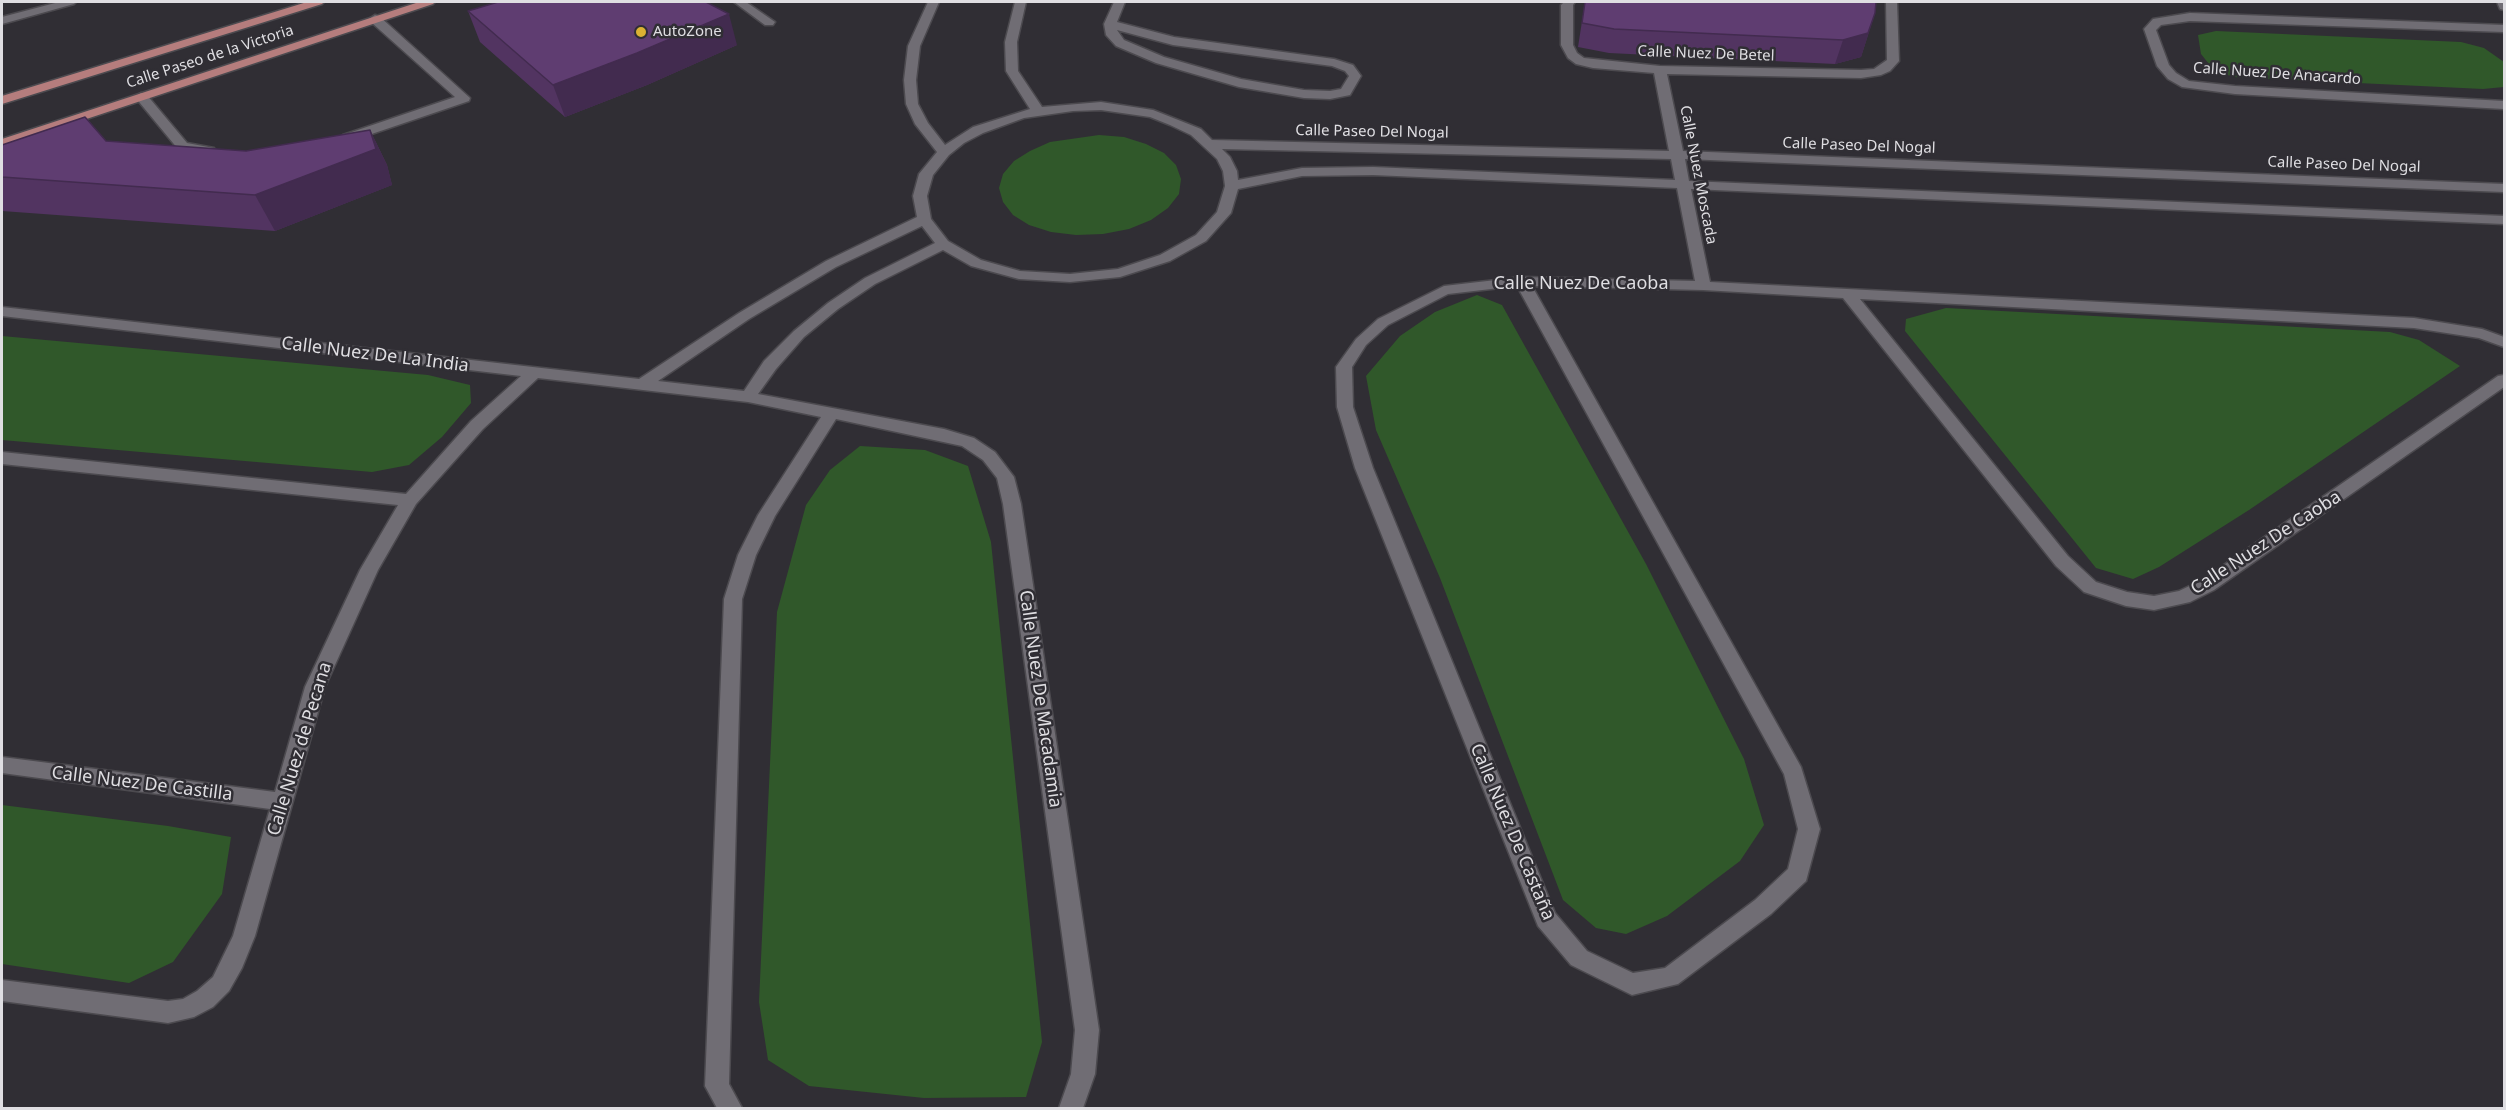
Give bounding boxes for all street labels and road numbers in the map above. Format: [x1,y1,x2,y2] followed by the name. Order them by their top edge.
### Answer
[124,21,296,93] street label: Calle Paseo de la Victoria
[1637,43,1775,65] street label: Calle Nuez De Betel
[2192,59,2362,89] street label: Calle Nuez De Anacardo
[1676,104,1720,246] street label: Calle Nuez Moscada
[1295,122,1449,142] street label: Calle Paseo Del Nogal
[1782,134,1936,158] street label: Calle Paseo Del Nogal
[2267,153,2421,177] street label: Calle Paseo Del Nogal
[1493,273,1669,295] street label: Calle Nuez De Caoba
[280,333,470,377] street label: Calle Nuez De La India
[2187,486,2345,600] street label: Calle Nuez De Caoba
[1014,589,1066,809] street label: Calle Nuez De Macadamia
[263,660,337,838] street label: Calle Nuez de Pecana
[1465,741,1559,923] street label: Calle Nuez De Castaña
[50,762,234,806] street label: Calle Nuez De Castilla

